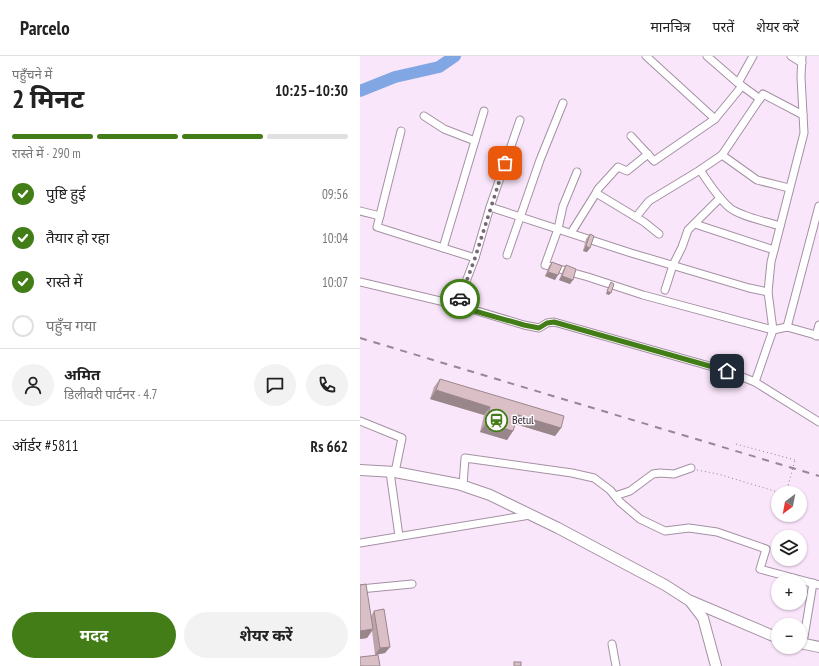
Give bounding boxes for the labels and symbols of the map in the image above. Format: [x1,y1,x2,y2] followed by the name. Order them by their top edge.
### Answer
[488,146,522,180] pin
[440,279,480,319] courier
[710,354,744,388] pin
[483,407,509,433] station icon: Betul
[512,412,534,427] place label: Betul
[771,486,807,522] north arrow

